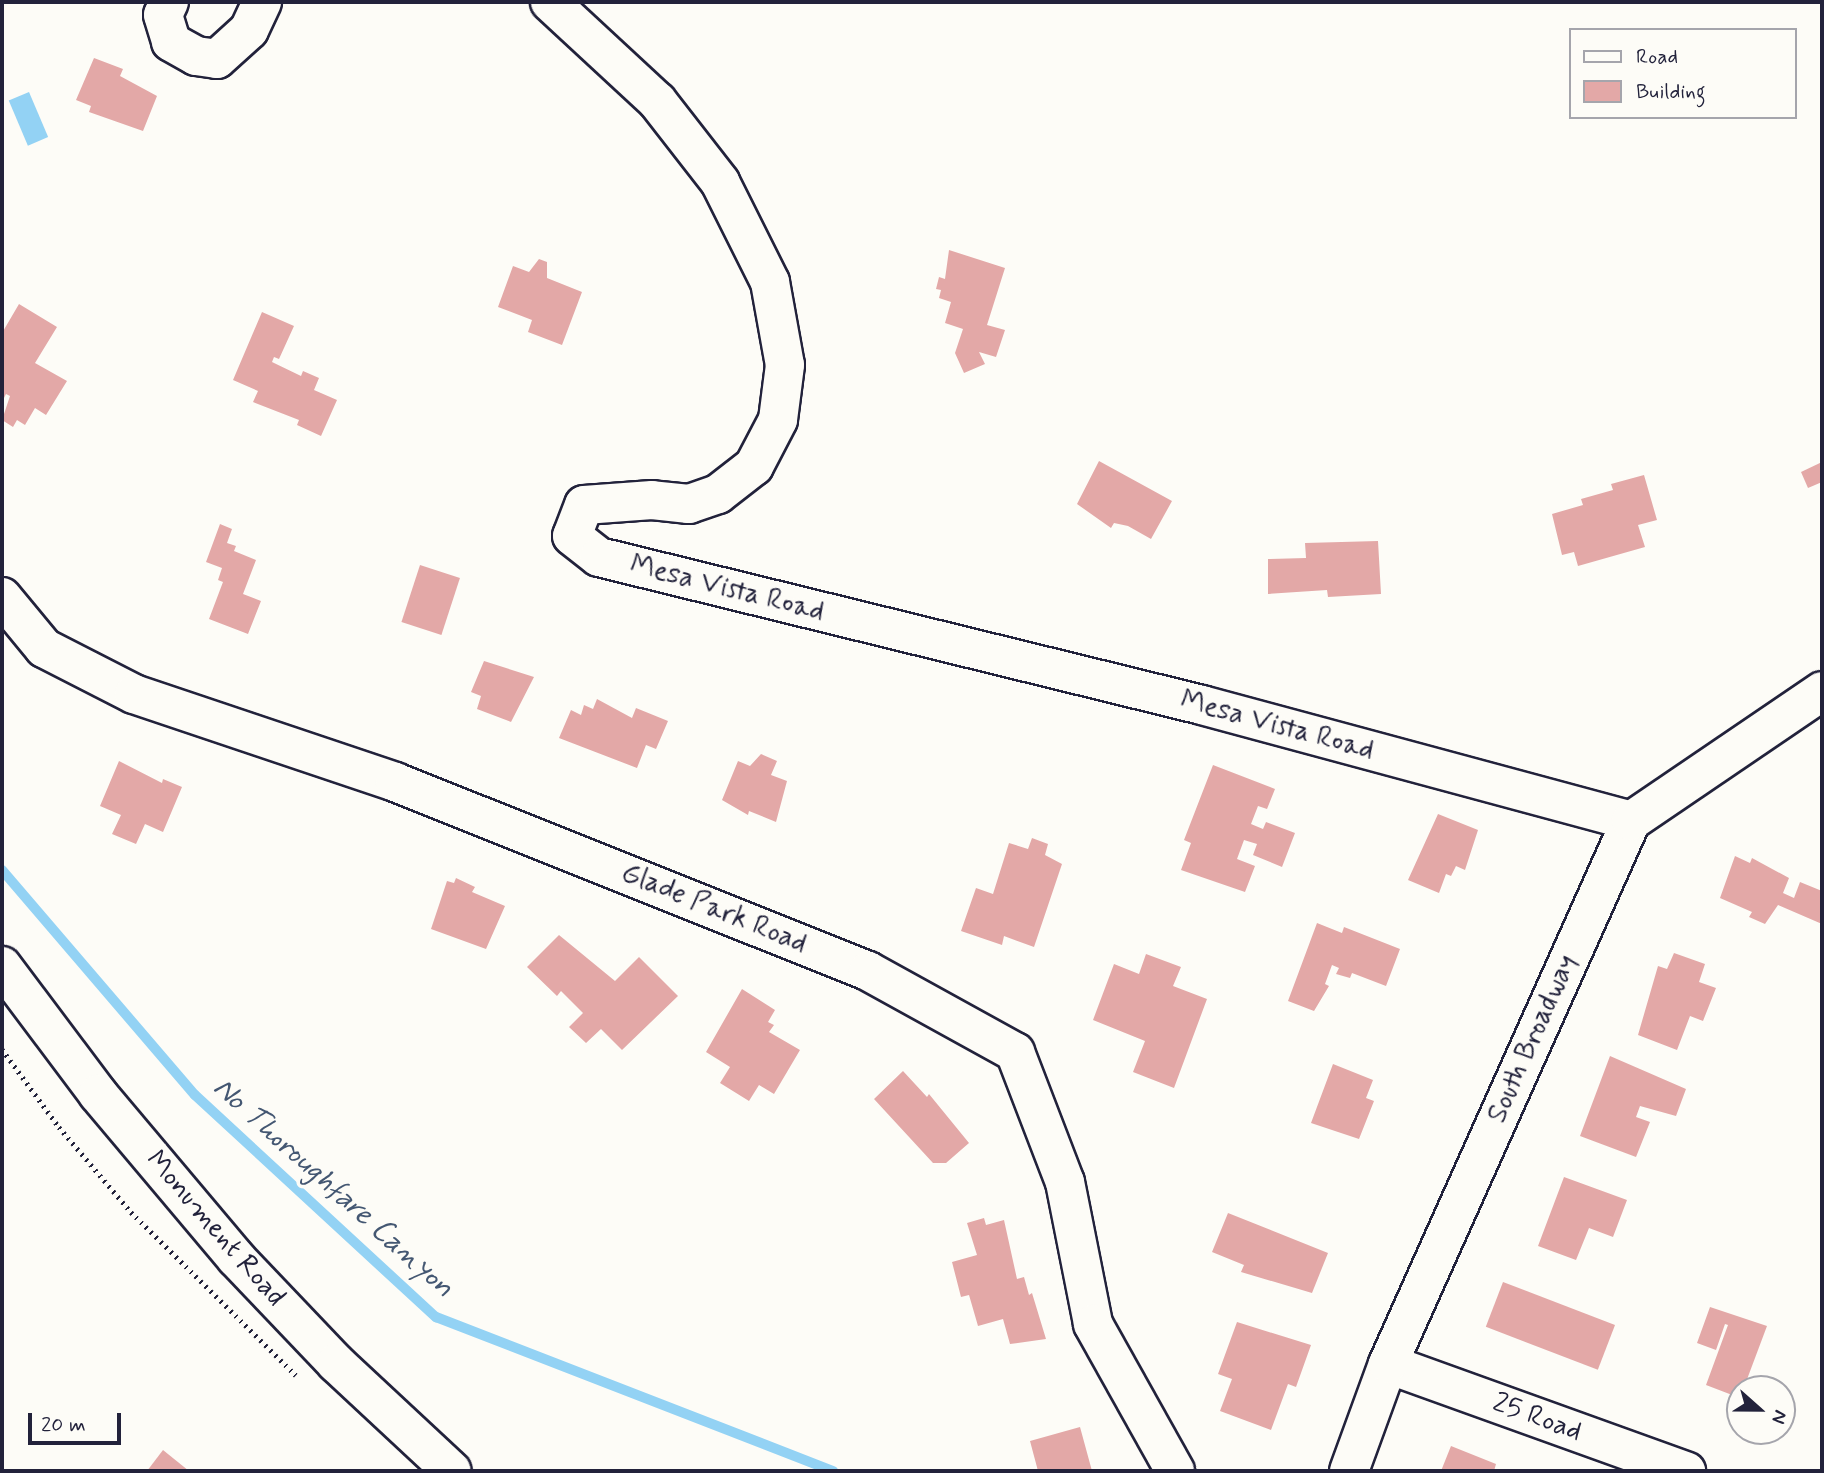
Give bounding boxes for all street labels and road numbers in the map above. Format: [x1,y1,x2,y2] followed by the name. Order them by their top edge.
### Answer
[629,549,825,629] street label: Mesa Vista Road
[1179,685,1375,767] street label: Mesa Vista Road
[618,857,810,961] street label: Glade Park Road
[1481,950,1585,1128] street label: South Broadway
[139,1145,291,1313] street label: Monument Road
[1488,1386,1586,1450] street label: 25 Road

